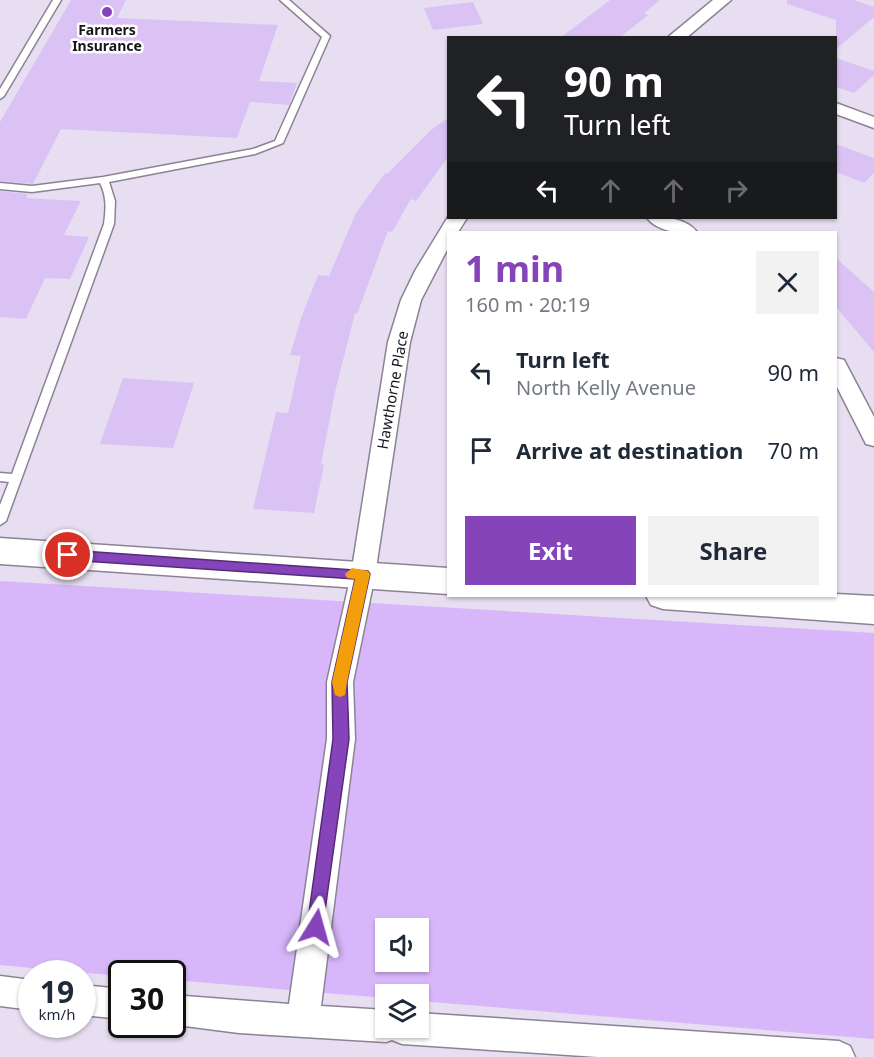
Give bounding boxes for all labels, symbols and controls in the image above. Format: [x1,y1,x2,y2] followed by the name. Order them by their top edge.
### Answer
[100,5,114,19] marker: Farmers Insurance
[72,20,142,55] place label: Farmers Insurance
[564,52,664,109] text: 90 m
[465,60,543,138] icon: left
[564,106,670,143] text: Turn left
[531,174,564,207] icon: left
[594,174,627,207] icon: ahead
[657,174,690,207] icon: ahead
[720,174,753,207] icon: right
[465,244,564,293] text: 1 min
[756,251,819,314] button: close
[465,291,590,318] text: 160 m · 20:19
[372,329,412,451] street label: Hawthorne Place
[516,344,610,374] text: Turn left
[465,356,498,389] icon: left
[768,357,819,387] text: 90 m
[516,374,696,401] text: North Kelly Avenue
[465,434,498,467] icon: arrive
[516,435,743,465] text: Arrive at destination
[768,435,819,465] text: 70 m
[465,516,636,585] button: Exit
[648,516,819,585] button: Share
[42,529,93,580] pin
[51,538,84,571] icon: arrive
[284,895,348,959] position arrow
[375,918,429,1038] map controls
[375,918,429,972] button: sound
[108,960,186,1038] speed limit sign: 30
[40,971,74,1012] text: 19
[375,984,429,1038] button: layers
[39,1004,75,1024] text: km/h

